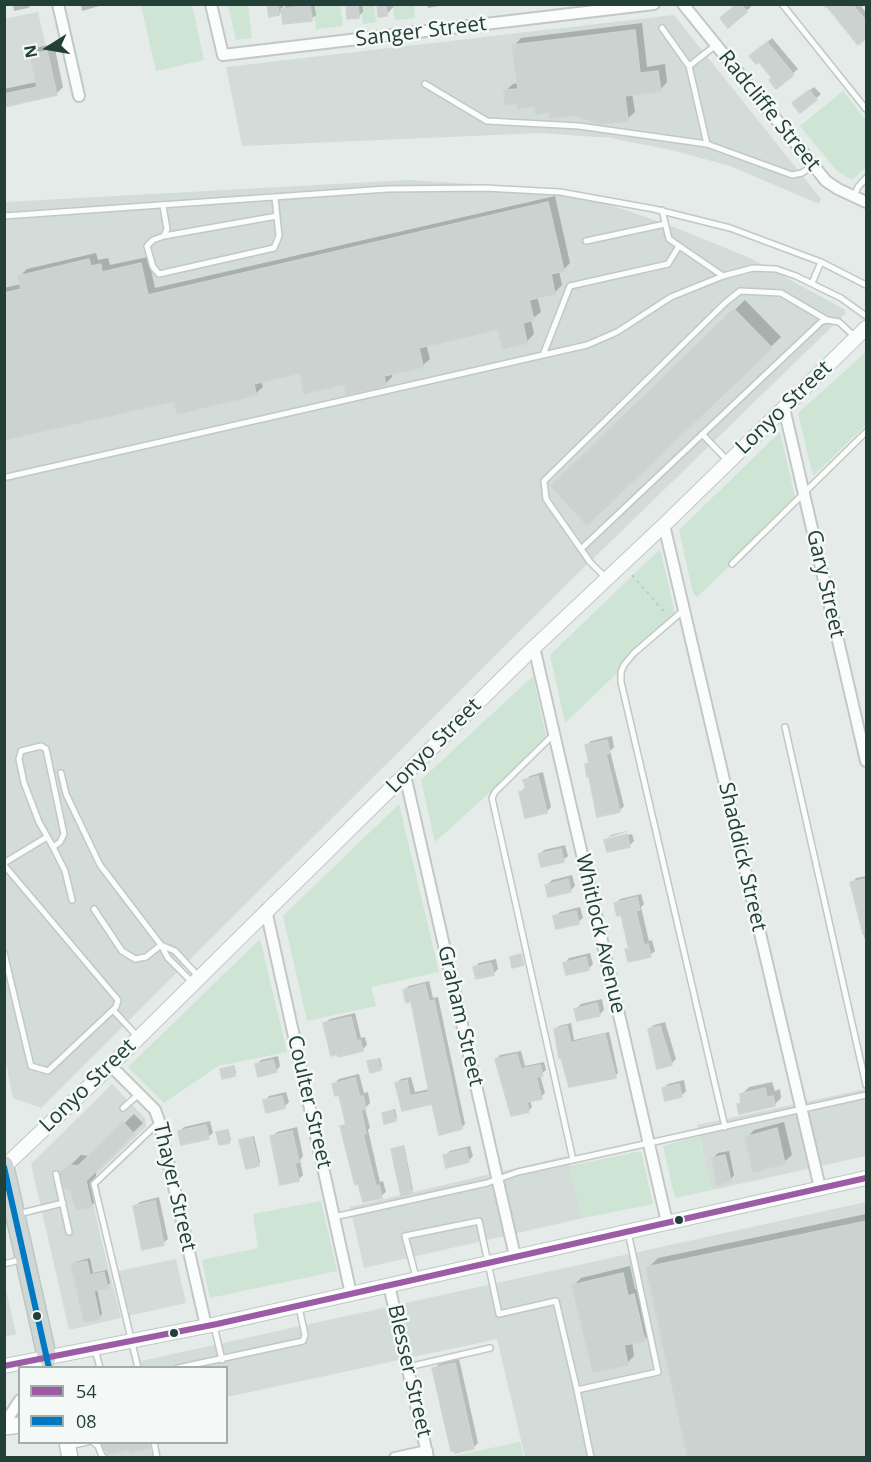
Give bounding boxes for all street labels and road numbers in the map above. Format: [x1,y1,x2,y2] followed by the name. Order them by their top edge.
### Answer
[354,11,488,53] street label: Sanger Street
[713,45,825,177] street label: Radcliffe Street
[731,356,837,460] street label: Lonyo Street
[800,528,850,640] street label: Gary Street
[381,693,487,799] street label: Lonyo Street
[713,780,771,934] street label: Shaddick Street
[569,852,631,1016] street label: Whitlock Avenue
[432,943,488,1089] street label: Graham Street
[281,1033,337,1171] street label: Coulter Street
[35,1034,141,1138] street label: Lonyo Street
[147,1120,201,1254] street label: Thayer Street
[382,1302,436,1440] street label: Blesser Street

